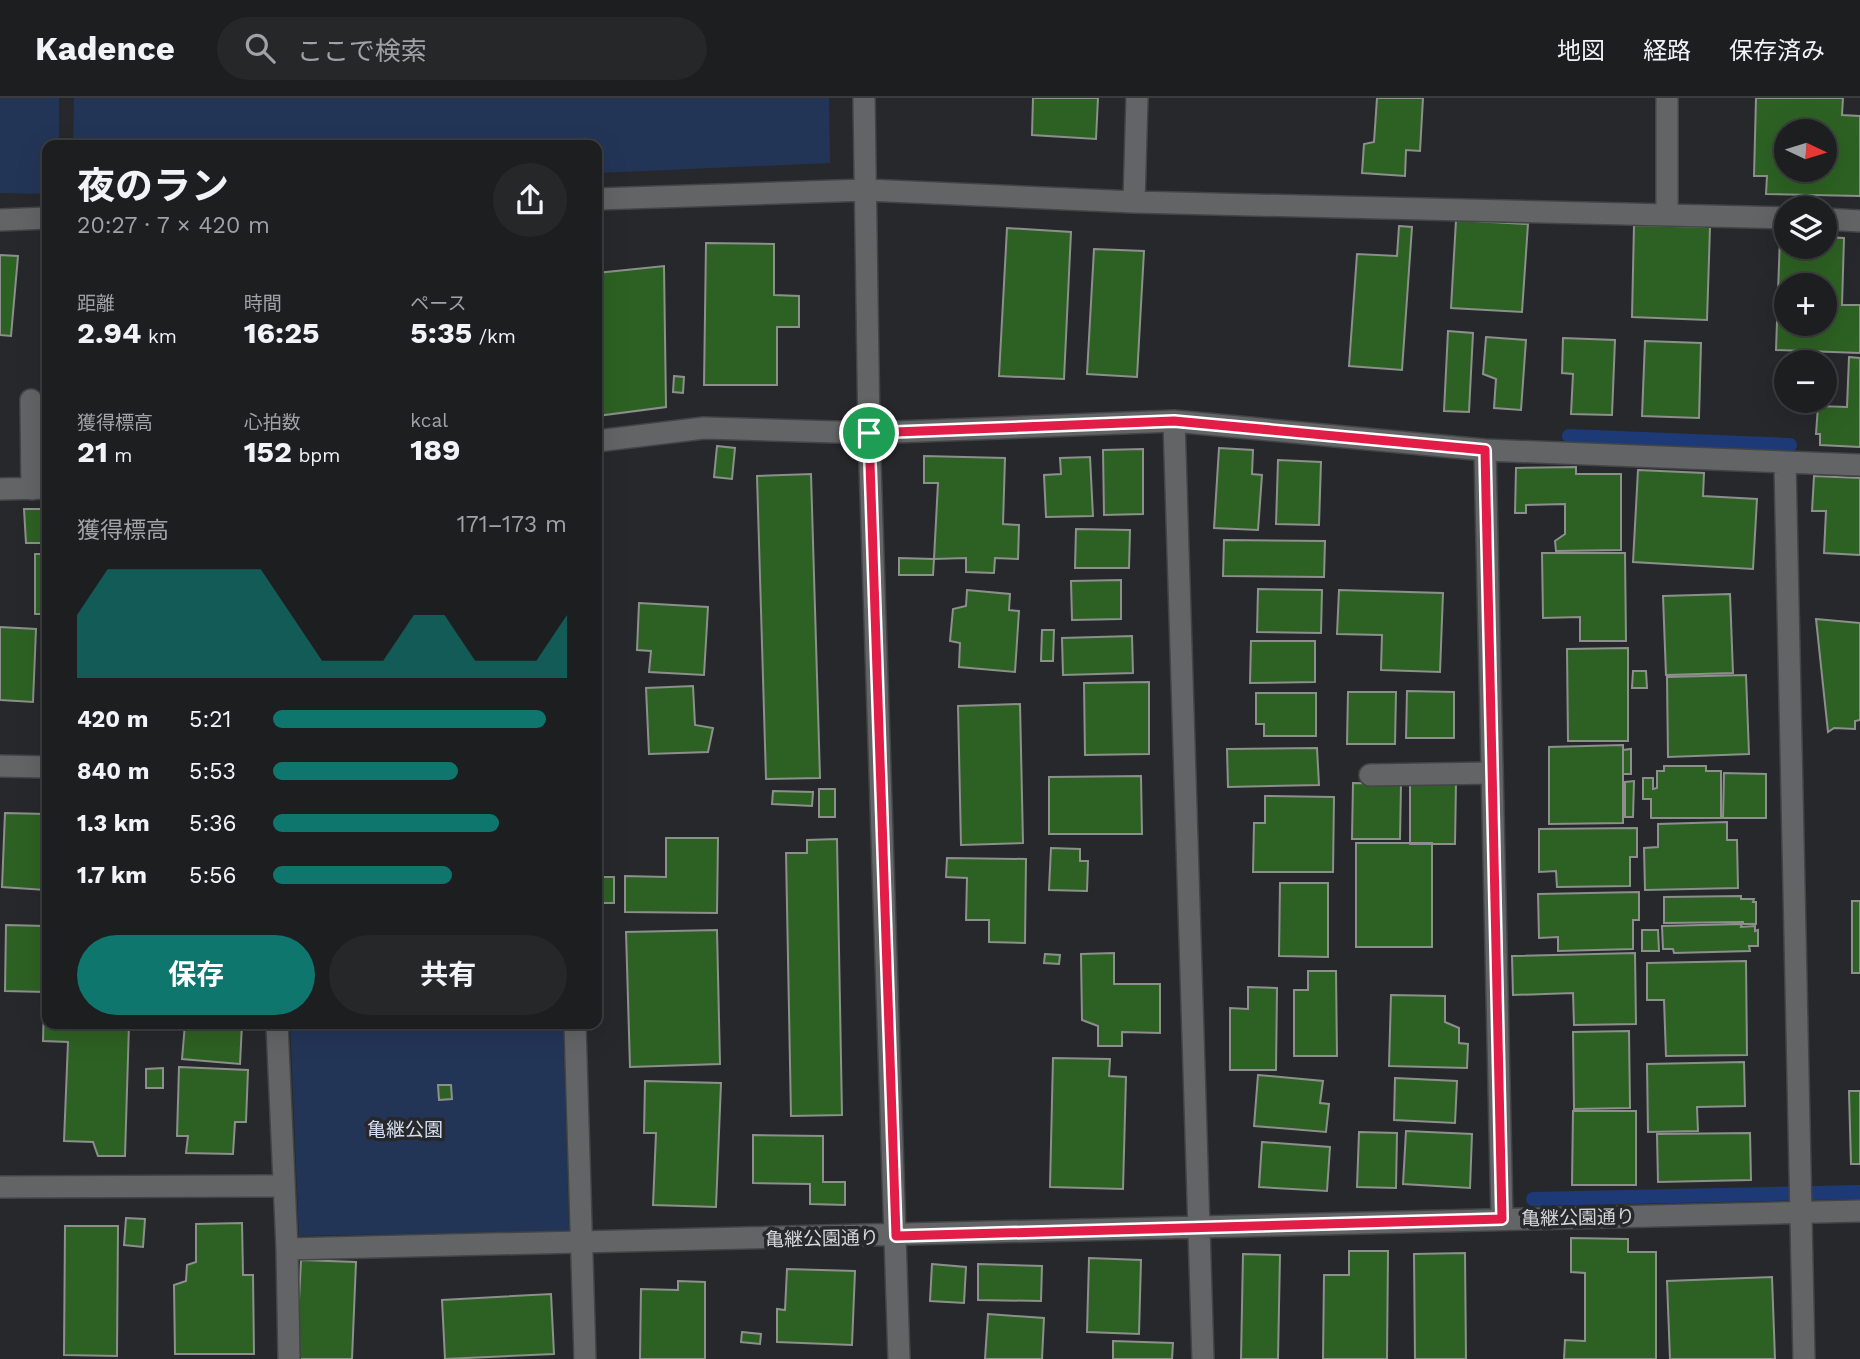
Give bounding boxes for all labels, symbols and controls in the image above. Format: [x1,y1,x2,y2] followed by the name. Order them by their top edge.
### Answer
[217,17,707,80] search box
[35,29,175,68] text: Kadence
[241,29,279,67] icon: search
[297,36,427,66] text: ここで検索
[1557,37,1605,65] text: 地図
[1643,37,1691,65] text: 経路
[1729,37,1825,65] text: 保存済み
[1774,119,1838,182] north arrow
[1774,119,1837,413] map controls
[493,163,567,237] button: share
[77,164,229,208] text: 夜のラン
[1774,196,1837,259] button: layers
[77,212,270,239] text: 20:27 · 7 × 420 m
[1774,273,1837,336] button: +
[77,292,115,315] text: 距離
[244,292,282,315] text: 時間
[410,292,466,315] text: ペース
[77,315,141,350] text: 2.94
[244,315,320,350] text: 16:25
[410,315,472,350] text: 5:35
[141,325,177,348] text: km
[472,325,516,348] text: /km
[1774,350,1837,413] button: −
[839,403,899,463] pin
[410,409,448,432] text: kcal
[77,411,153,434] text: 獲得標高
[244,411,301,434] text: 心拍数
[850,414,888,452] icon: arrive
[410,432,461,467] text: 189
[77,434,108,469] text: 21
[244,434,292,469] text: 152
[108,444,132,467] text: m
[292,444,340,467] text: bpm
[457,511,567,538] text: 171–173 m
[77,517,169,544] text: 獲得標高
[77,706,148,733] text: 420 m
[189,706,232,733] text: 5:21
[77,758,149,785] text: 840 m
[189,758,236,785] text: 5:53
[77,810,150,837] text: 1.3 km
[189,810,237,837] text: 5:36
[77,862,147,889] text: 1.7 km
[189,862,237,889] text: 5:56
[77,935,315,1015] button: 保存
[329,935,567,1015] button: 共有
[367,1118,443,1141] park label: 亀継公園
[1521,1205,1635,1230] street label: 亀継公園通り
[765,1226,879,1251] street label: 亀継公園通り

